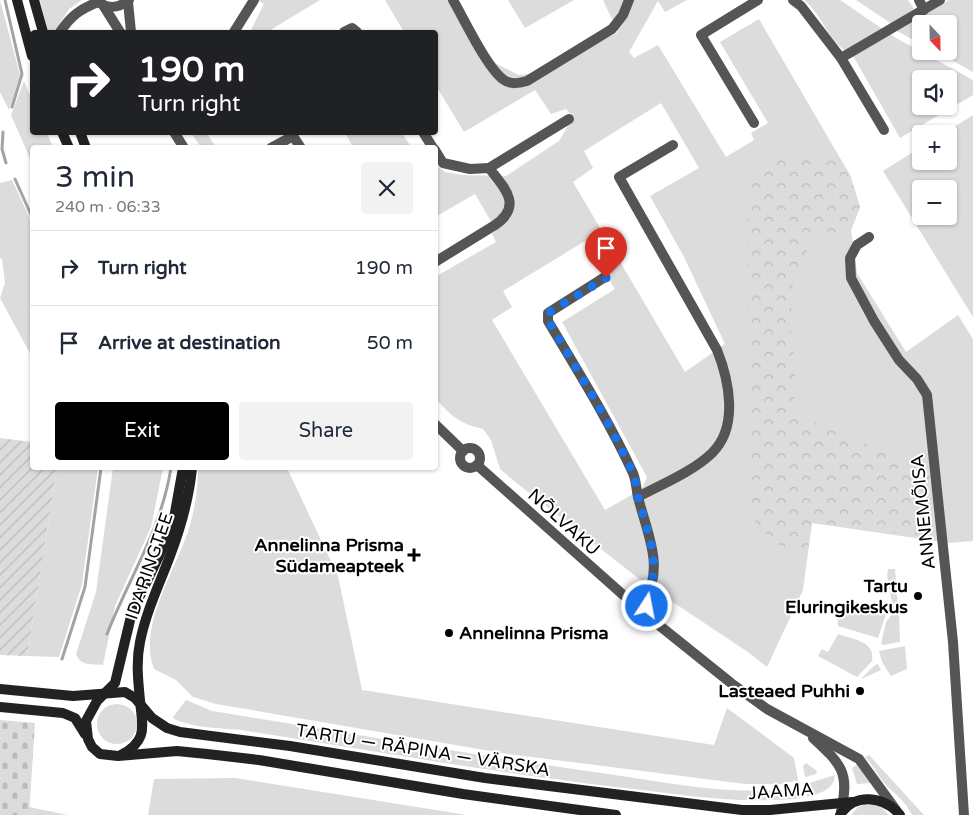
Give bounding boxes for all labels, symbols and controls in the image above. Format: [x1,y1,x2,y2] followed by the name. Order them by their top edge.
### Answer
[912,15,958,60] north arrow
[912,15,957,225] map controls
[138,49,245,91] text: 190 m
[55,50,120,115] icon: right
[912,70,957,115] button: sound
[138,91,240,117] text: Turn right
[912,125,957,170] button: +
[55,159,135,196] text: 3 min
[361,162,413,214] button: close
[912,180,957,225] button: −
[55,197,161,217] text: 240 m · 06:33
[585,227,627,278] pin
[592,234,620,262] icon: arrive
[55,254,83,282] icon: right
[98,257,186,279] text: Turn right
[355,257,413,279] text: 190 m
[55,329,83,357] icon: arrive
[98,332,281,354] text: Arrive at destination
[367,332,413,354] text: 50 m
[55,402,229,460] button: Exit
[239,402,413,460] button: Share
[906,453,940,571] street label: ANNEMÕISA
[523,484,605,560] street label: NÕLVAKU
[120,510,178,622] street label: IDARINGTEE
[254,534,404,577] place label: Annelinna Prisma Südameapteek
[408,549,420,561] marker: Annelinna Prisma Südameapteek
[785,575,908,618] place label: Tartu Eluringikeskus
[620,579,672,631] position arrow
[912,590,924,602] marker: Tartu Eluringikeskus
[459,622,609,644] place label: Annelinna Prisma
[443,627,455,639] marker: Annelinna Prisma
[718,680,850,702] place label: Lasteaed Puhhi
[854,685,866,697] marker: Lasteaed Puhhi
[294,719,552,781] street label: TARTU — RÄPINA — VÄRSKA
[747,778,815,804] street label: JAAMA

